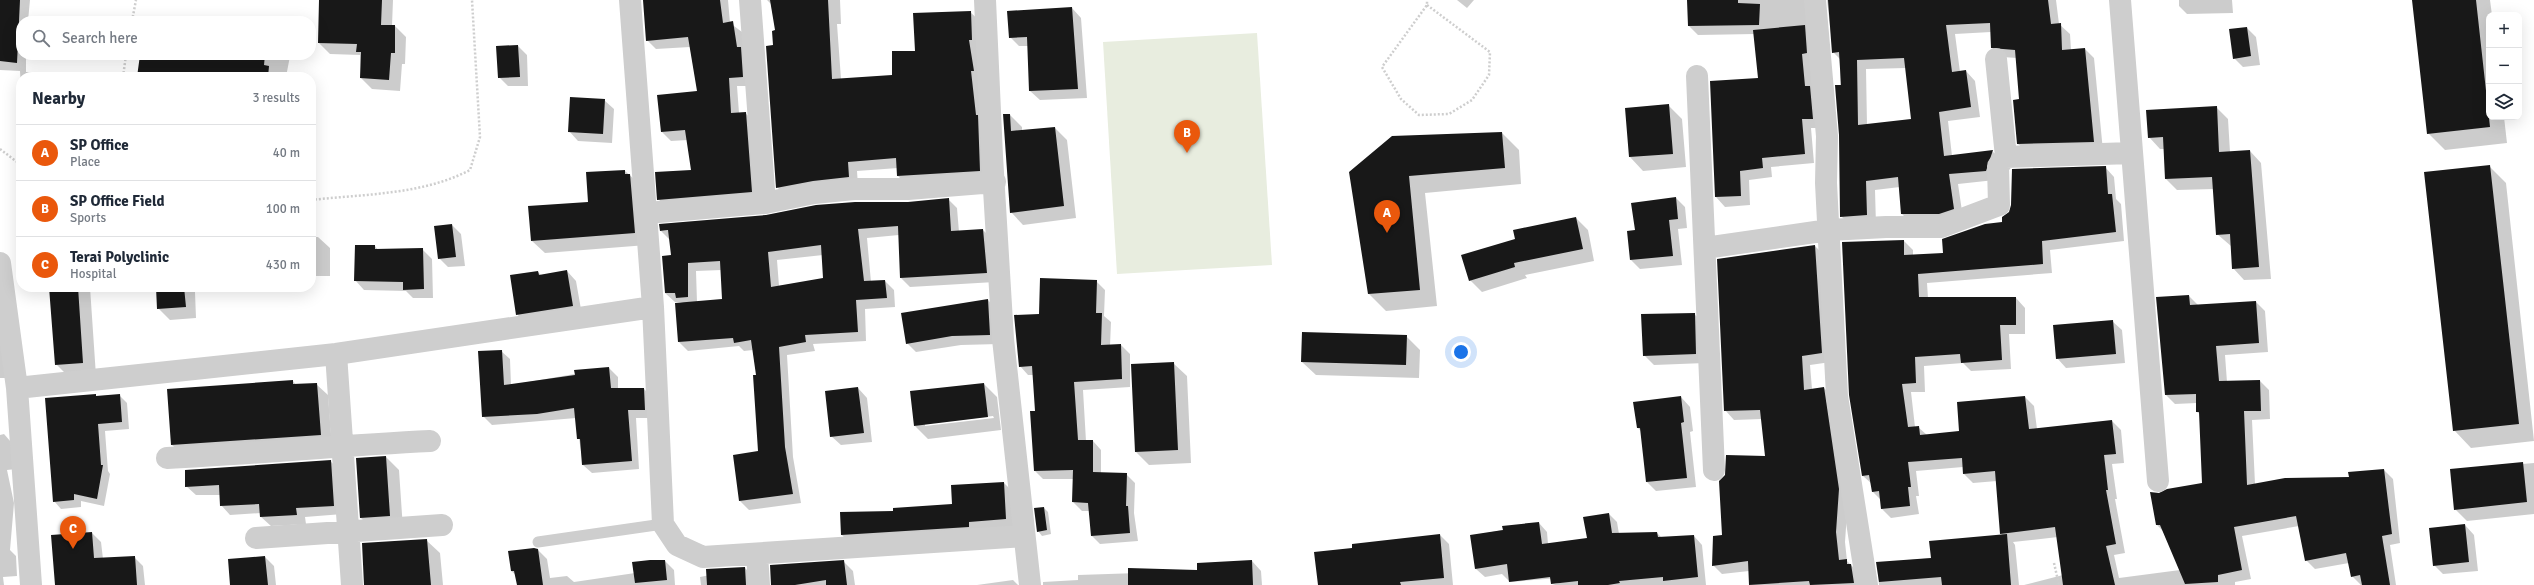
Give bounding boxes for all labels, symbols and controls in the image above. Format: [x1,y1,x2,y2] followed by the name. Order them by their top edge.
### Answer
[2486,12,2522,120] map controls
[2486,12,2522,48] button: +
[16,16,316,60] search box
[30,27,52,49] icon: search
[62,29,138,47] text: Search here
[2486,48,2522,84] button: −
[2486,84,2522,120] button: layers
[32,88,85,109] text: Nearby
[252,90,300,106] text: 3 results
[1174,120,1200,153] pin: B
[70,136,129,154] text: SP Office
[41,145,49,161] text: A
[273,145,300,161] text: 40 m
[70,154,100,170] text: Place
[70,192,165,210] text: SP Office Field
[1374,200,1400,233] pin: A
[41,201,49,217] text: B
[266,201,300,217] text: 100 m
[70,210,106,226] text: Sports
[70,248,169,266] text: Terai Polyclinic
[41,257,49,273] text: C
[266,257,300,273] text: 430 m
[70,266,117,282] text: Hospital
[1451,342,1471,362] your location
[60,516,86,549] pin: C

